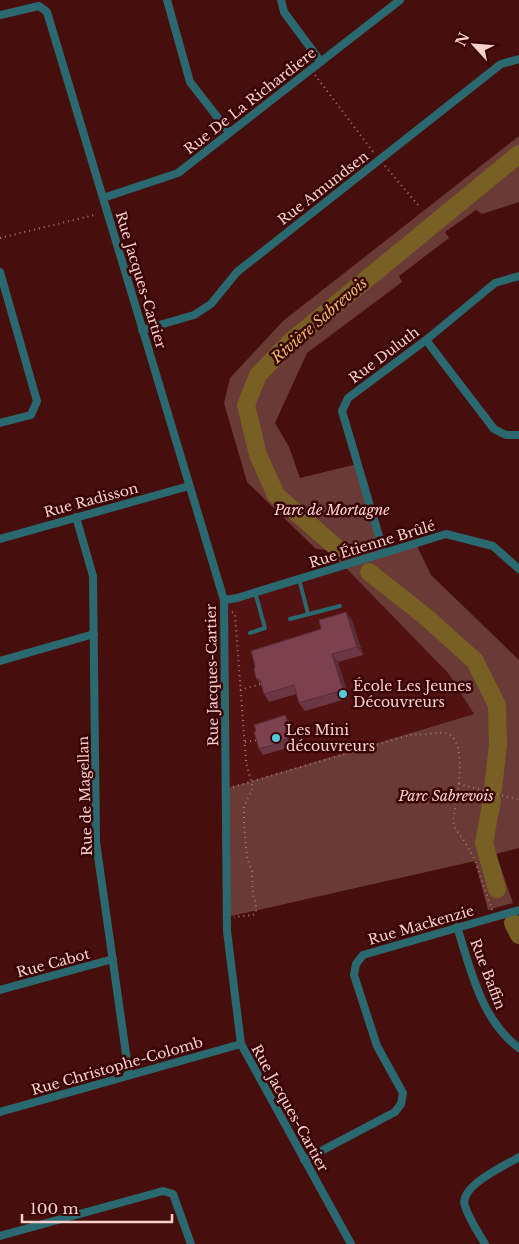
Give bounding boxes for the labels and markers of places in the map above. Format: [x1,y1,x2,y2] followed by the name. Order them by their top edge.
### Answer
[353,677,472,711] place label: École Les Jeunes Découvreurs
[337,688,349,700] marker: École Les Jeunes Découvreurs
[286,721,375,755] place label: Les Mini découvreurs
[270,732,282,744] marker: Les Mini découvreurs

